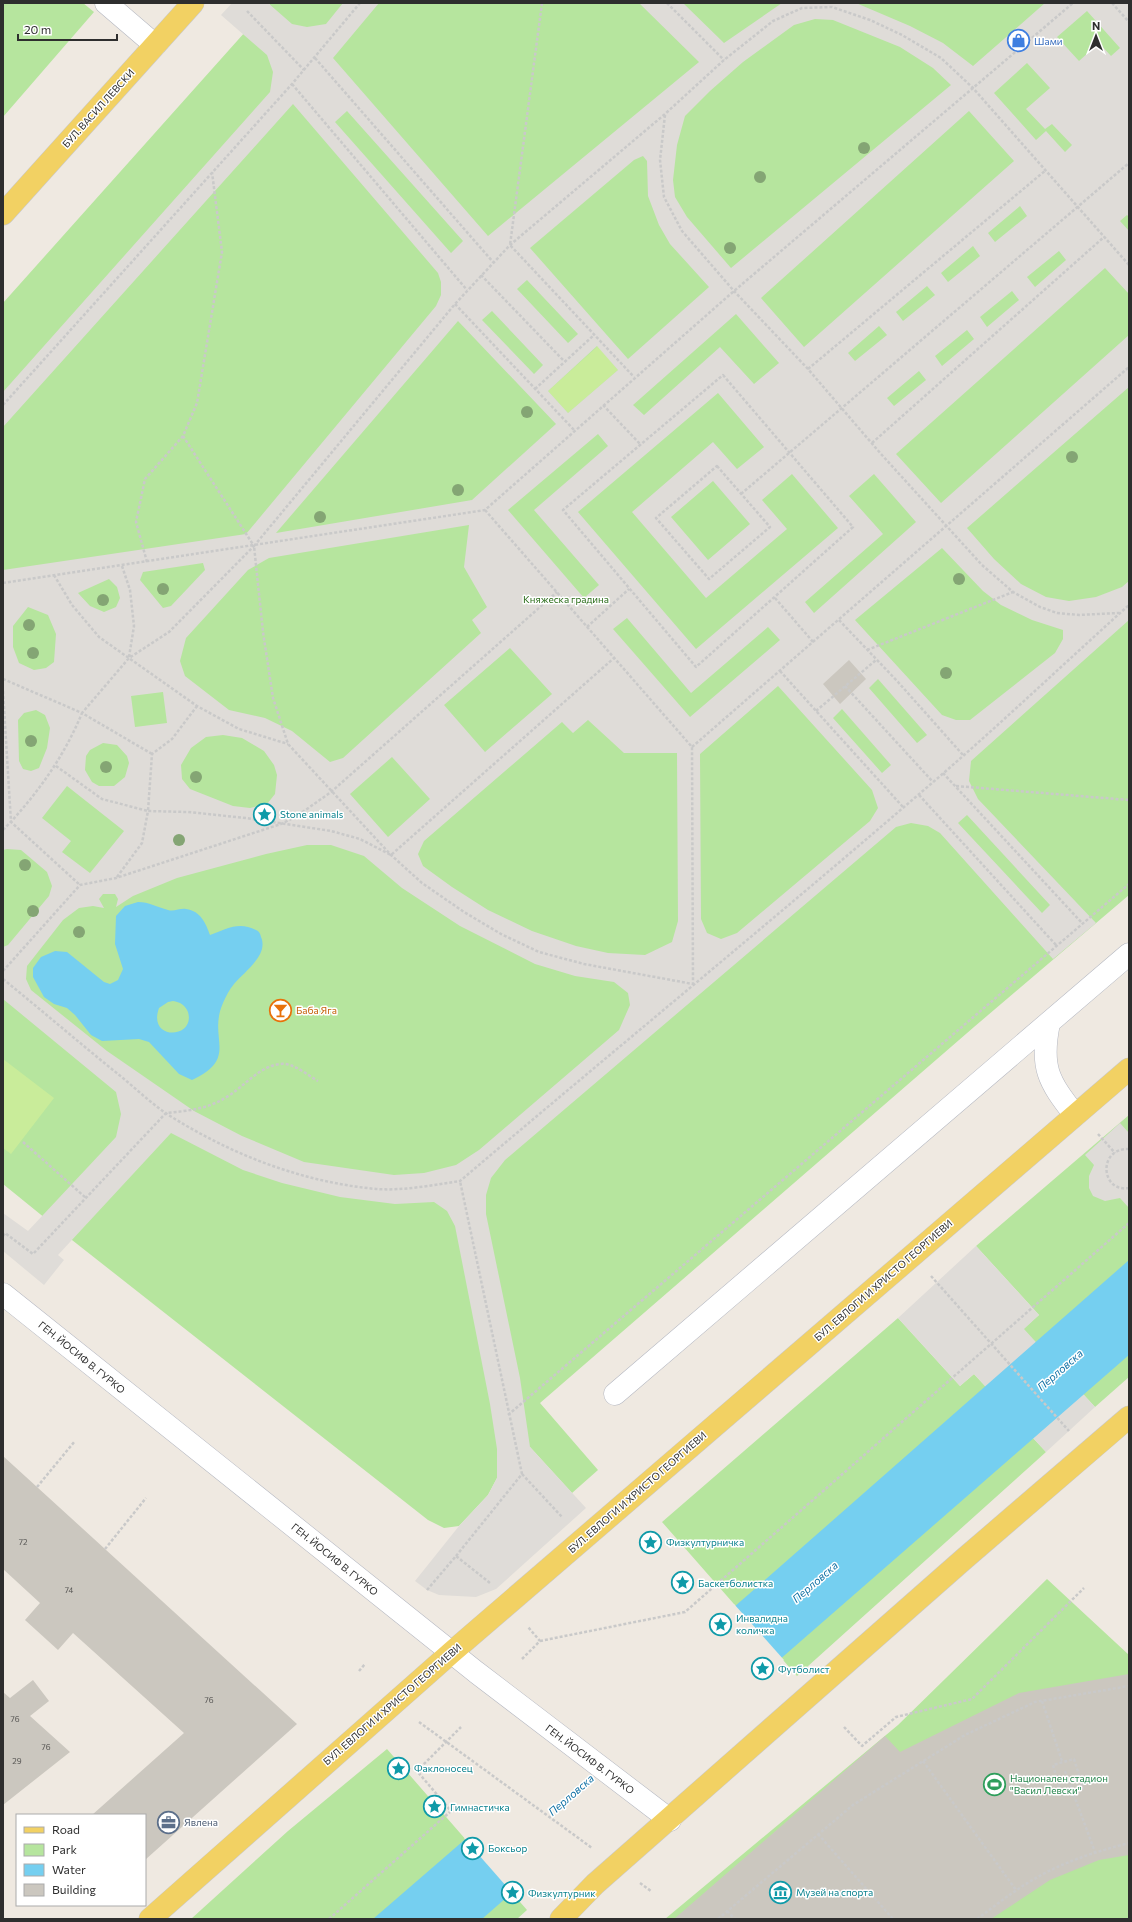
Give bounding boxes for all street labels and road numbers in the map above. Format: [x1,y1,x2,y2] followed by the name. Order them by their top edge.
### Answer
[60,66,136,150] street label: БУЛ. ВАСИЛ ЛЕВСКИ
[811,1217,955,1343] street label: БУЛ. ЕВЛОГИ И ХРИСТО ГЕОРГИЕВИ
[36,1318,128,1396] street label: ГЕН. ЙОСИФ В. ГУРКО
[565,1429,709,1555] street label: БУЛ. ЕВЛОГИ И ХРИСТО ГЕОРГИЕВИ
[289,1520,381,1598] street label: ГЕН. ЙОСИФ В. ГУРКО
[320,1641,464,1767] street label: БУЛ. ЕВЛОГИ И ХРИСТО ГЕОРГИЕВИ
[543,1722,637,1796] street label: ГЕН. ЙОСИФ В. ГУРКО

